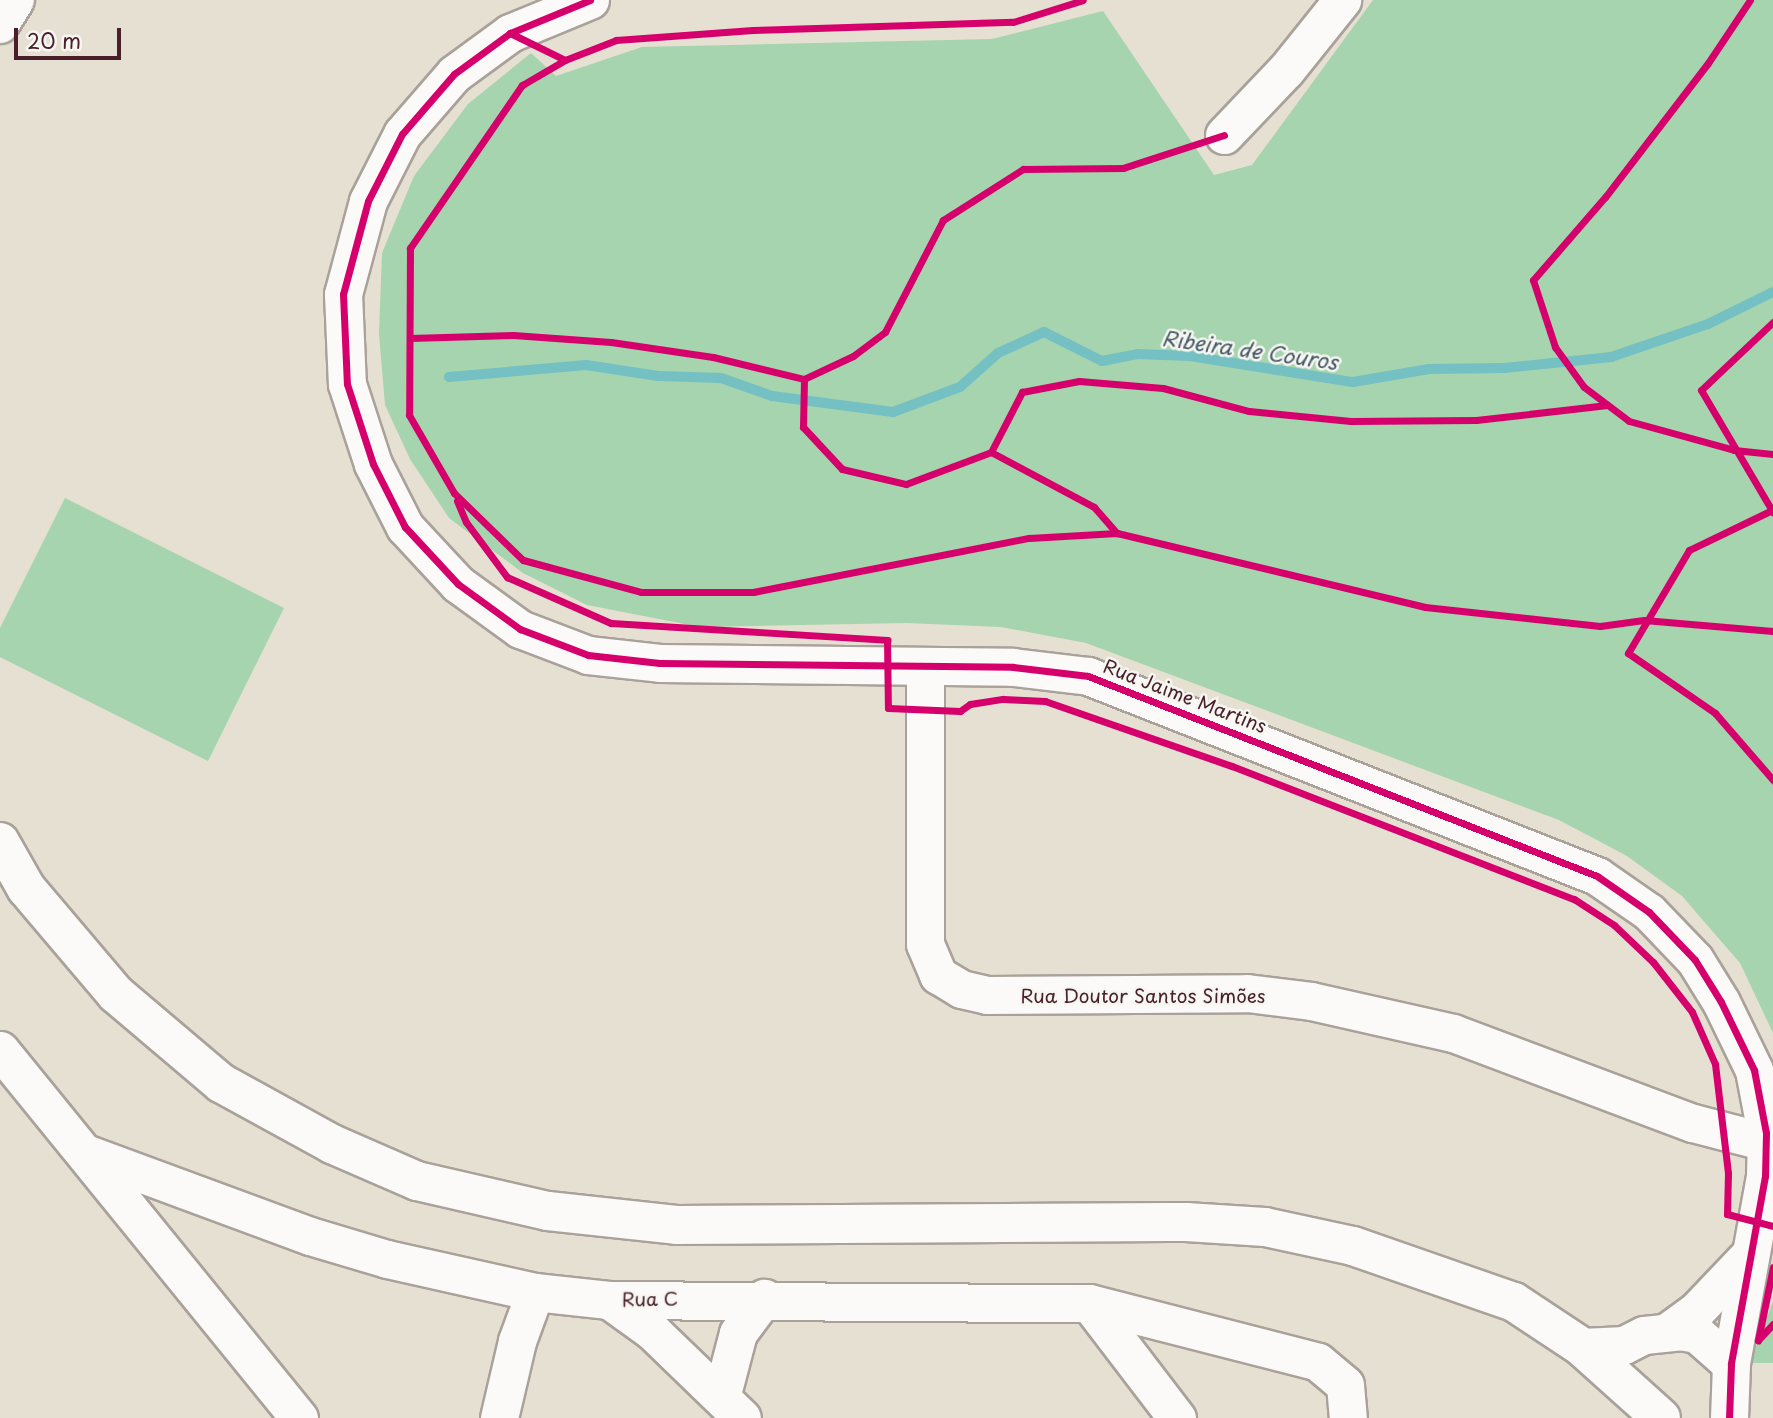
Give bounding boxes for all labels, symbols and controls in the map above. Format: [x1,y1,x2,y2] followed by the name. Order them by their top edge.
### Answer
[18,14,124,58] scale bar
[27,24,81,56] text: 20 m
[1160,324,1340,374] water label: Ribeira de Couros
[1099,654,1271,738] street label: Rua Jaime Martins
[1021,985,1265,1007] street label: Rua Doutor Santos Simões
[621,1287,679,1311] street label: Rua C

